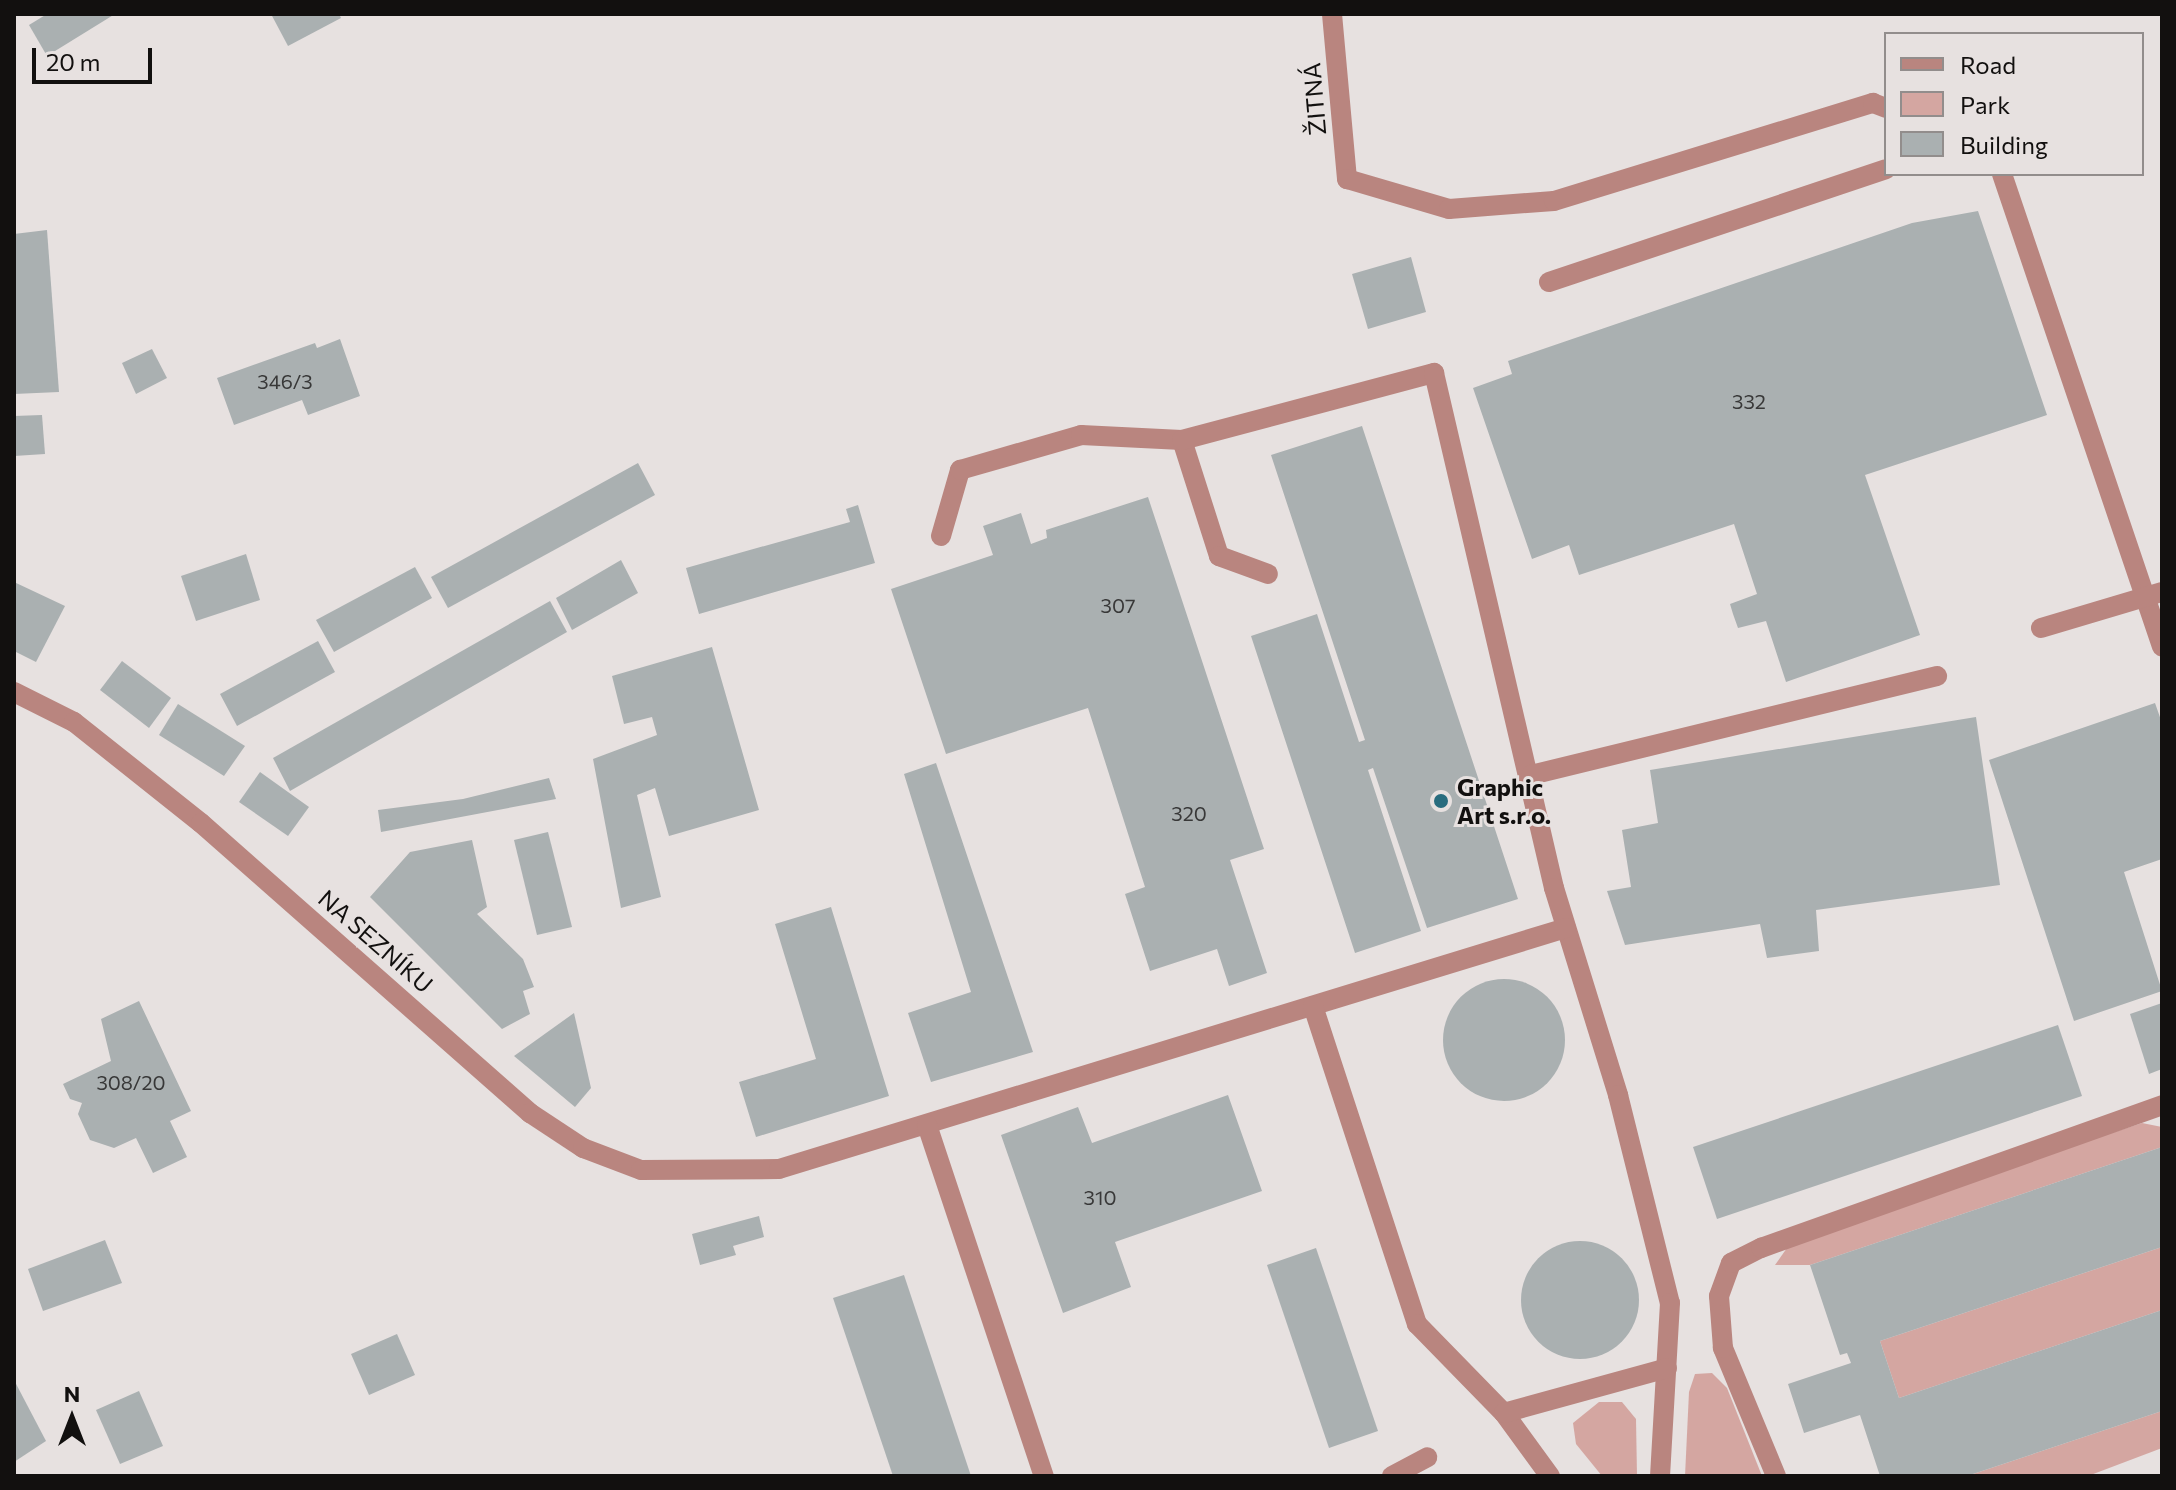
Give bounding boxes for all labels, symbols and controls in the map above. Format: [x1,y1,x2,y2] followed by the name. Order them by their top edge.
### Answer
[36,32,156,82] scale bar
[1884,32,2144,176] legend
[46,47,100,76] text: 20 m
[1960,50,2016,79] text: Road
[1296,61,1332,137] street label: ŽITNÁ
[1960,90,2010,119] text: Park
[1960,130,2048,159] text: Building
[257,369,313,393] house number: 346/3
[1732,389,1766,413] house number: 332
[1101,593,1135,617] house number: 307
[1457,773,1551,829] place label: Graphic Art s.r.o.
[1432,792,1450,810] marker: Graphic Art s.r.o.
[1171,801,1207,825] house number: 320
[313,884,439,998] street label: NA SEZNÍKU
[96,1070,166,1094] house number: 308/20
[1083,1185,1117,1209] house number: 310
[32,1378,112,1458] north arrow
[64,1380,80,1407] text: N

